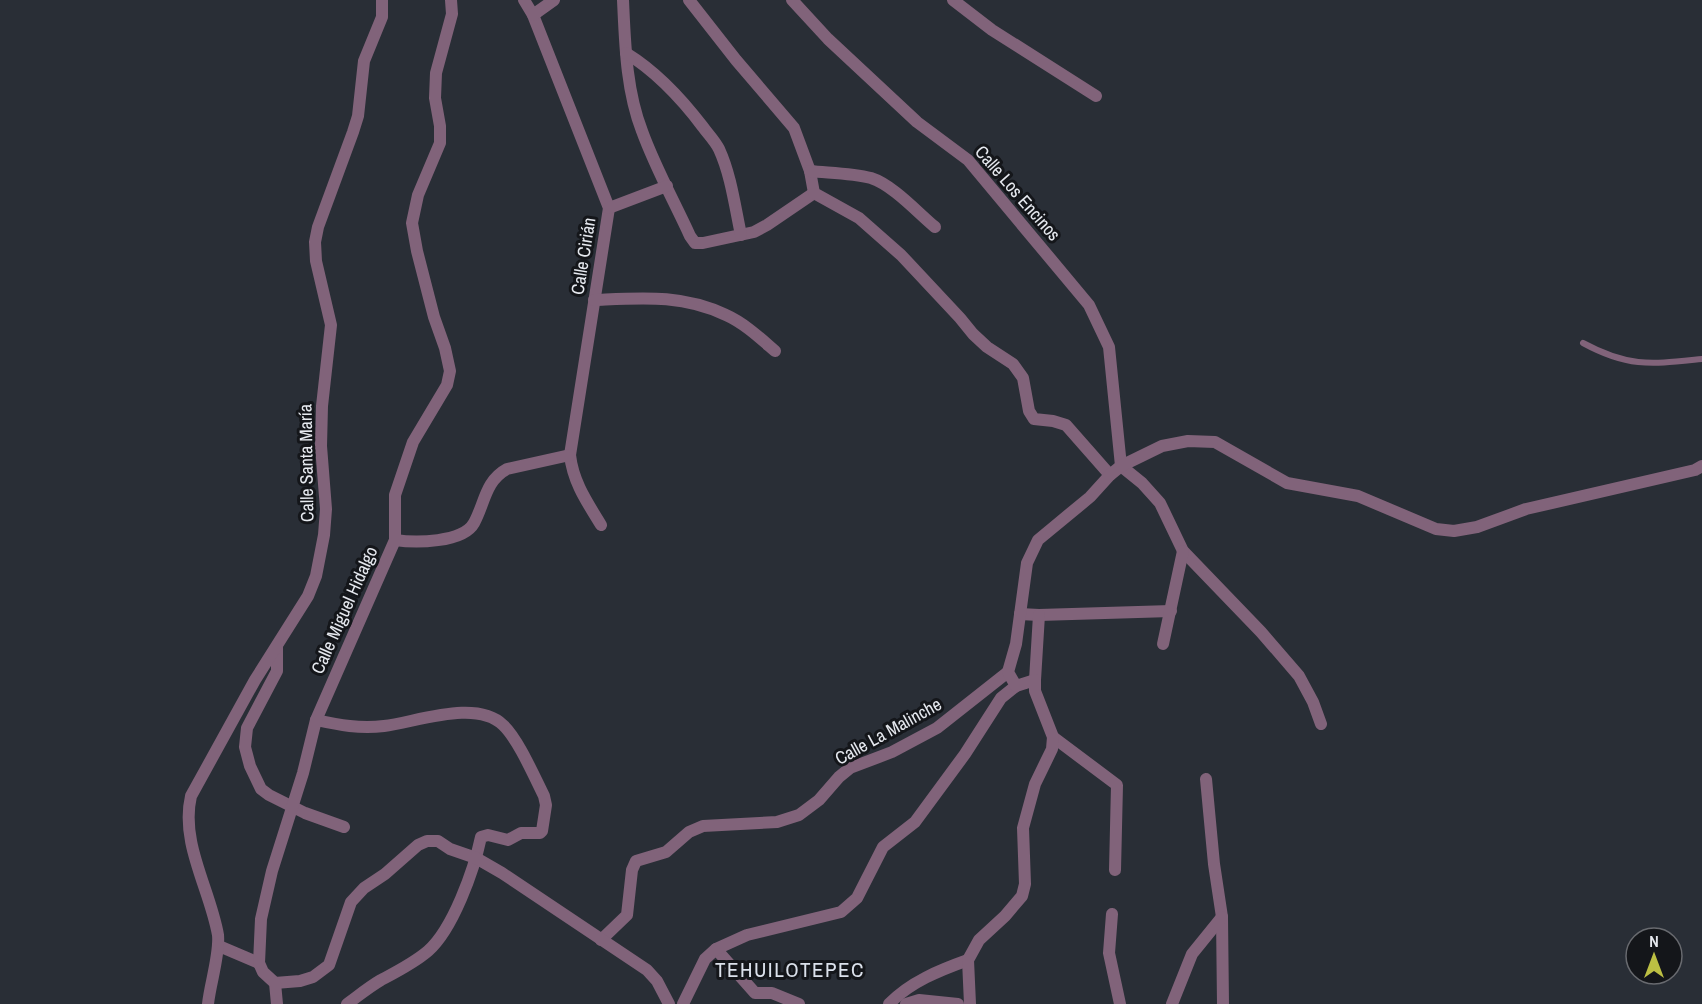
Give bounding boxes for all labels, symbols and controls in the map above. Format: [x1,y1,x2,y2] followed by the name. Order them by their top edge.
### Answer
[970,140,1066,246] street label: Calle Los Encinos
[565,216,601,296] street label: Calle Cirián
[292,404,320,522] street label: Calle Santa María
[305,542,383,678] street label: Calle Miguel Hidalgo
[830,691,946,771] street label: Calle La Malinche
[1624,926,1684,986] north arrow
[1649,930,1659,952] text: N
[715,955,865,984] district label: TEHUILOTEPEC

